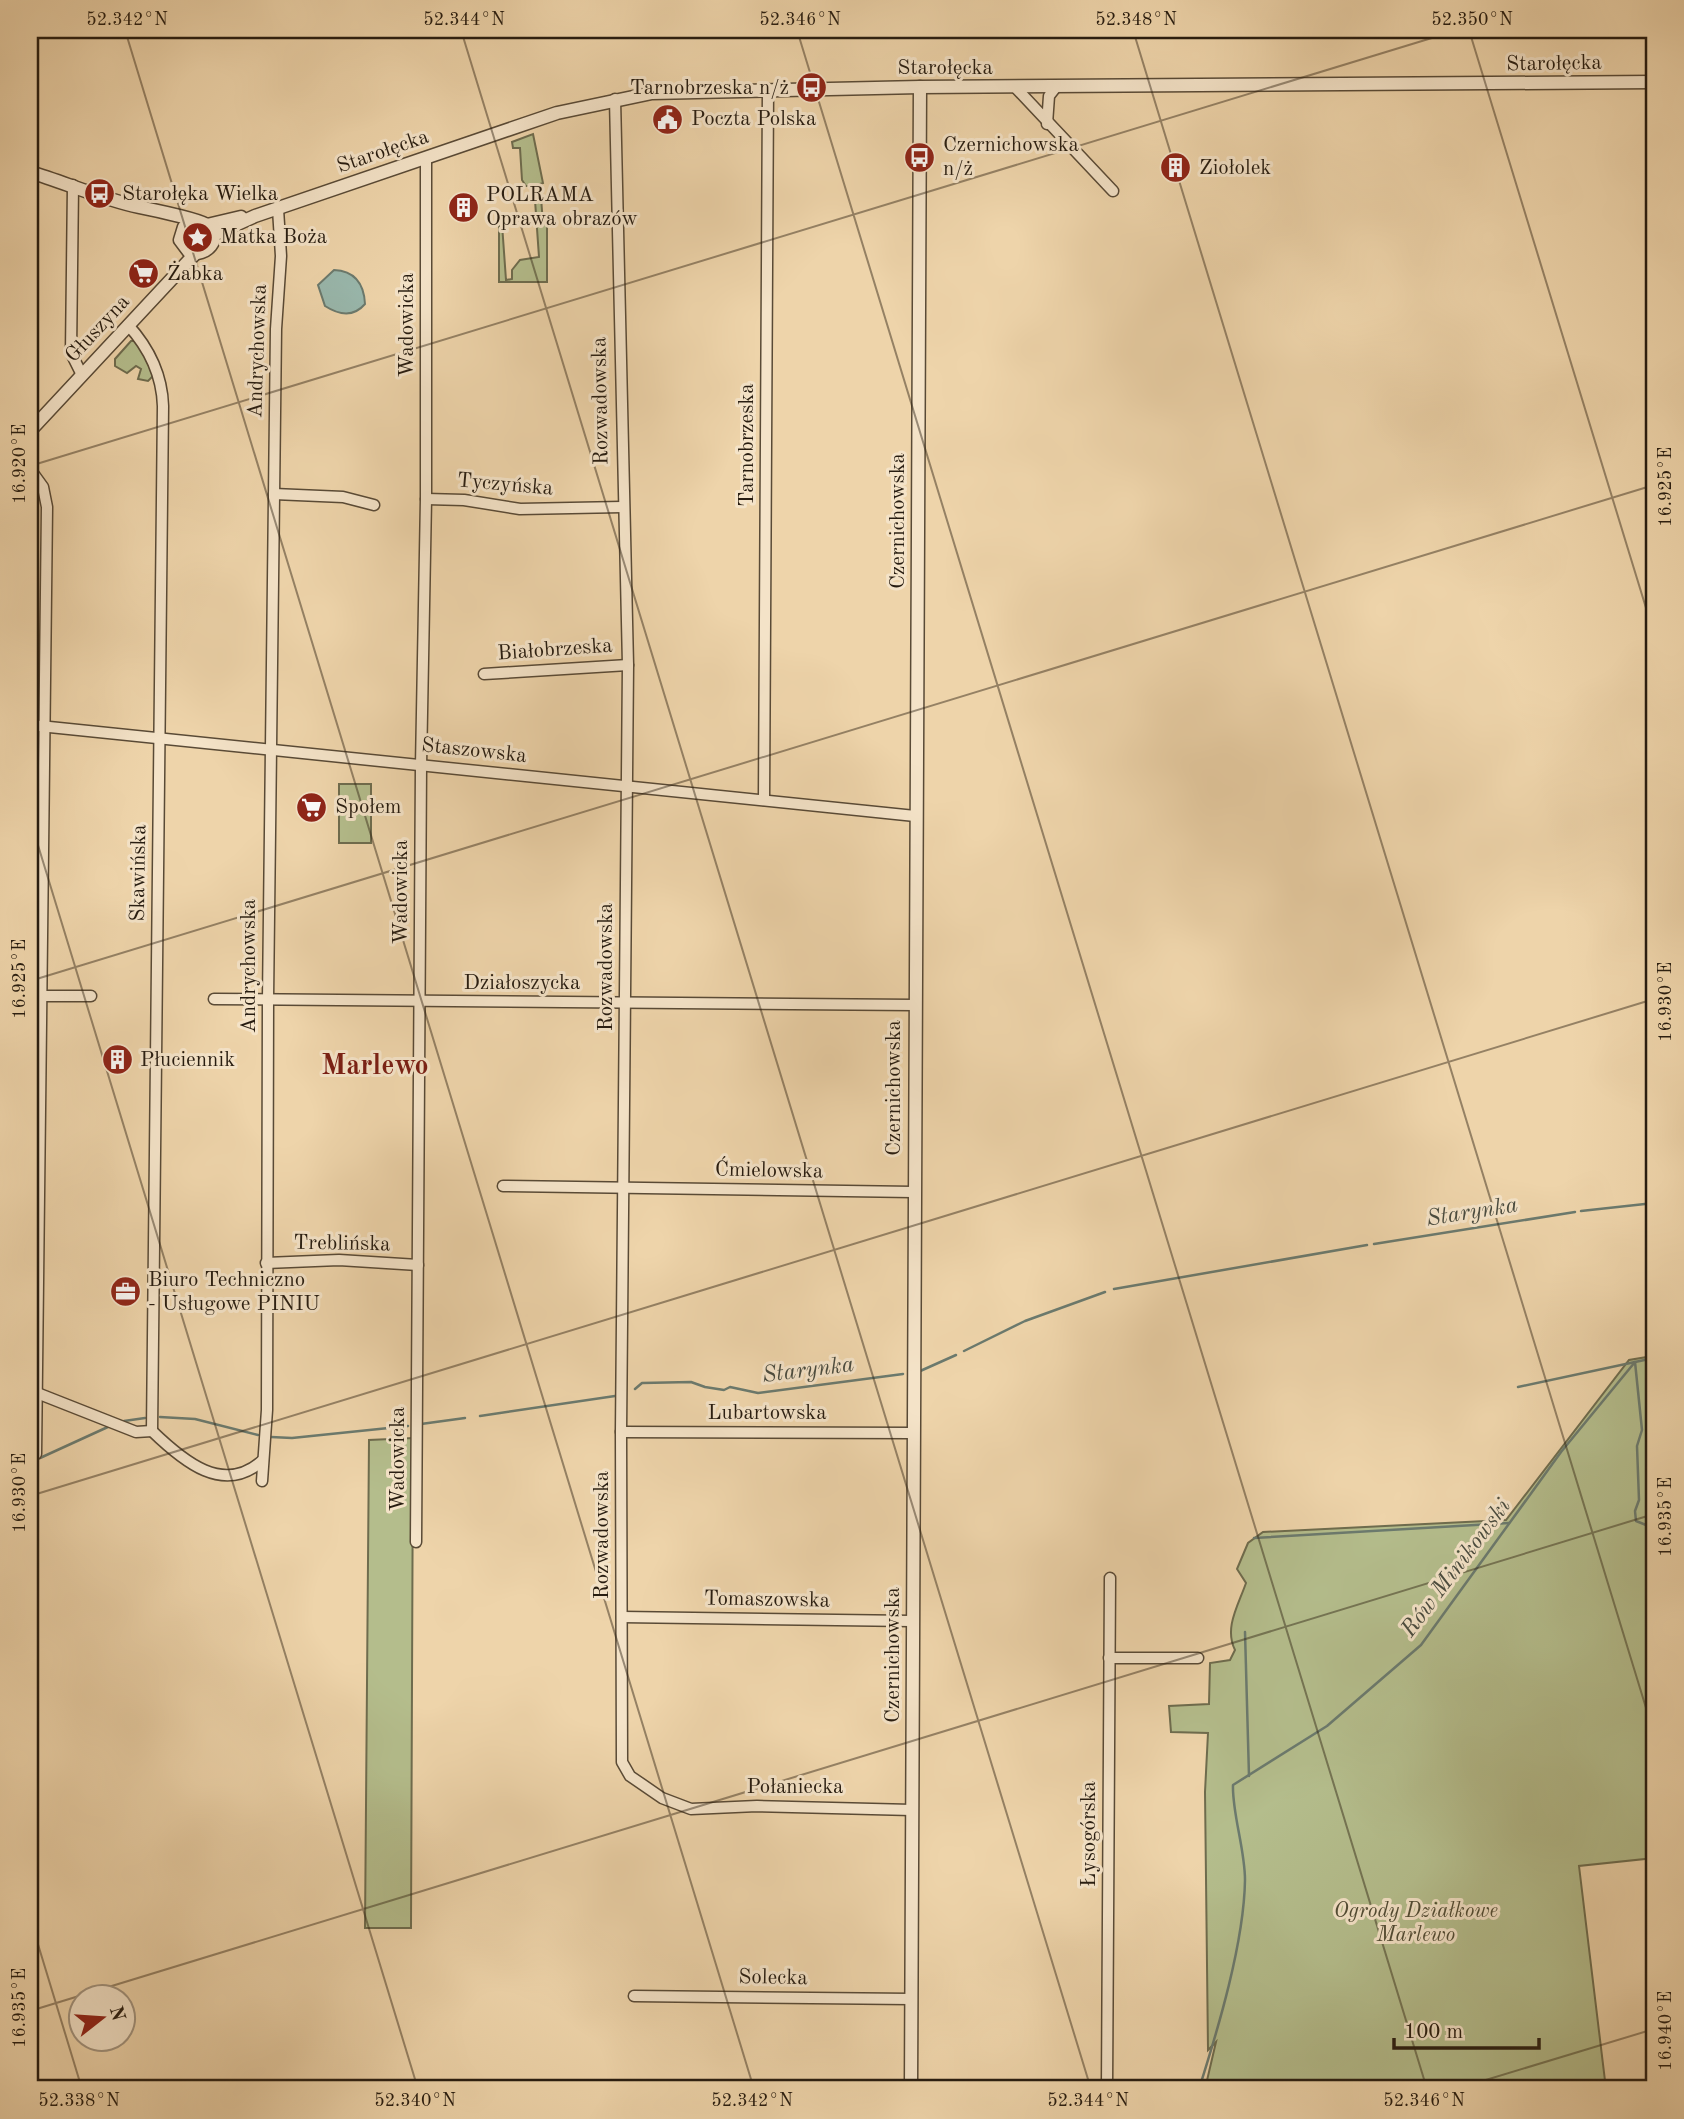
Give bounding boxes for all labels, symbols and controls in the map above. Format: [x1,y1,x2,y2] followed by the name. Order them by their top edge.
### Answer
[86,11,168,29] text: 52.342°N
[423,11,505,29] text: 52.344°N
[759,11,841,29] text: 52.346°N
[1095,11,1177,29] text: 52.348°N
[1431,11,1513,29] text: 52.350°N
[1506,53,1602,75] street label: Starołęcka
[897,58,993,79] street label: Starołęcka
[795,71,829,105] bus stop icon: Tarnobrzeska n/ż
[630,78,789,99] place label: Tarnobrzeska n/ż
[651,102,685,136] public building icon: Poczta Polska
[691,109,816,130] place label: Poczta Polska
[334,126,432,178] street label: Starołęcka
[943,135,1079,180] place label: Czernichowska n/ż
[903,140,937,174] bus stop icon: Czernichowska n/ż
[1159,151,1193,185] building icon: Ziołolek
[1199,158,1271,179] place label: Ziołolek
[82,177,116,211] bus stop icon: Starołęka Wielka
[122,184,278,205] place label: Starołęka Wielka
[486,185,638,230] place label: POLRAMA Oprawa obrazów
[446,190,480,224] building icon: POLRAMA Oprawa obrazów
[180,220,214,254] place icon: Matka Boża
[220,227,327,248] place label: Matka Boża
[127,257,161,291] supermarket icon: Żabka
[167,260,223,285] place label: Żabka
[397,273,418,377] street label: Wadowicka
[245,283,271,419] street label: Andrychowska
[62,291,134,367] street label: Głuszyna
[589,337,613,465] street label: Rozwadowska
[737,383,758,507] street label: Tarnobrzeska
[11,424,29,504] text: 16.920°E
[1657,447,1675,527] text: 16.925°E
[888,453,909,589] street label: Czernichowska
[456,470,554,500] street label: Tyczyńska
[497,635,613,665] street label: Białobrzeska
[420,735,528,767] street label: Staszowska
[295,790,329,824] supermarket icon: Społem
[335,797,401,818] place label: Społem
[128,824,150,922] street label: Skawińska
[391,840,412,944] street label: Wadowicka
[239,899,260,1033] street label: Andrychowska
[596,903,617,1031] street label: Rozwadowska
[11,939,29,1019] text: 16.925°E
[1657,962,1675,1042] text: 16.930°E
[464,973,580,994] street label: Działoszycka
[884,1020,905,1156] street label: Czernichowska
[100,1043,134,1077] building icon: Płuciennik
[140,1050,235,1071] place label: Płuciennik
[321,1053,429,1081] district label: Marlewo
[715,1155,824,1182] street label: Ćmielowska
[1425,1193,1520,1232] water label: Starynka
[293,1233,391,1255] street label: Treblińska
[148,1270,320,1315] place label: Biuro Techniczno - Usługowe PINIU
[108,1275,142,1309] office icon: Biuro Techniczno - Usługowe PINIU
[761,1353,855,1388] water label: Starynka
[707,1403,827,1424] street label: Lubartowska
[388,1407,409,1511] street label: Wadowicka
[11,1453,29,1533] text: 16.930°E
[592,1471,613,1599] street label: Rozwadowska
[1657,1477,1675,1557] text: 16.935°E
[1396,1494,1515,1642] water label: Rów Minikowski
[883,1587,904,1723] street label: Czernichowska
[704,1588,830,1612] street label: Tomaszowska
[747,1777,843,1798] street label: Połaniecka
[1079,1781,1100,1887] street label: Łysogórska
[1334,1901,1498,1946] park label: Ogrody Działkowe Marlewo
[738,1967,808,1989] street label: Solecka
[11,1968,29,2048] text: 16.935°E
[66,1982,136,2052] north arrow
[1657,1991,1675,2071] text: 16.940°E
[105,2004,127,2024] text: N
[1394,2007,1539,2051] scale bar
[1404,2022,1463,2043] text: 100 m
[38,2092,120,2110] text: 52.338°N
[374,2092,456,2110] text: 52.340°N
[711,2092,793,2110] text: 52.342°N
[1047,2092,1129,2110] text: 52.344°N
[1383,2092,1465,2110] text: 52.346°N

